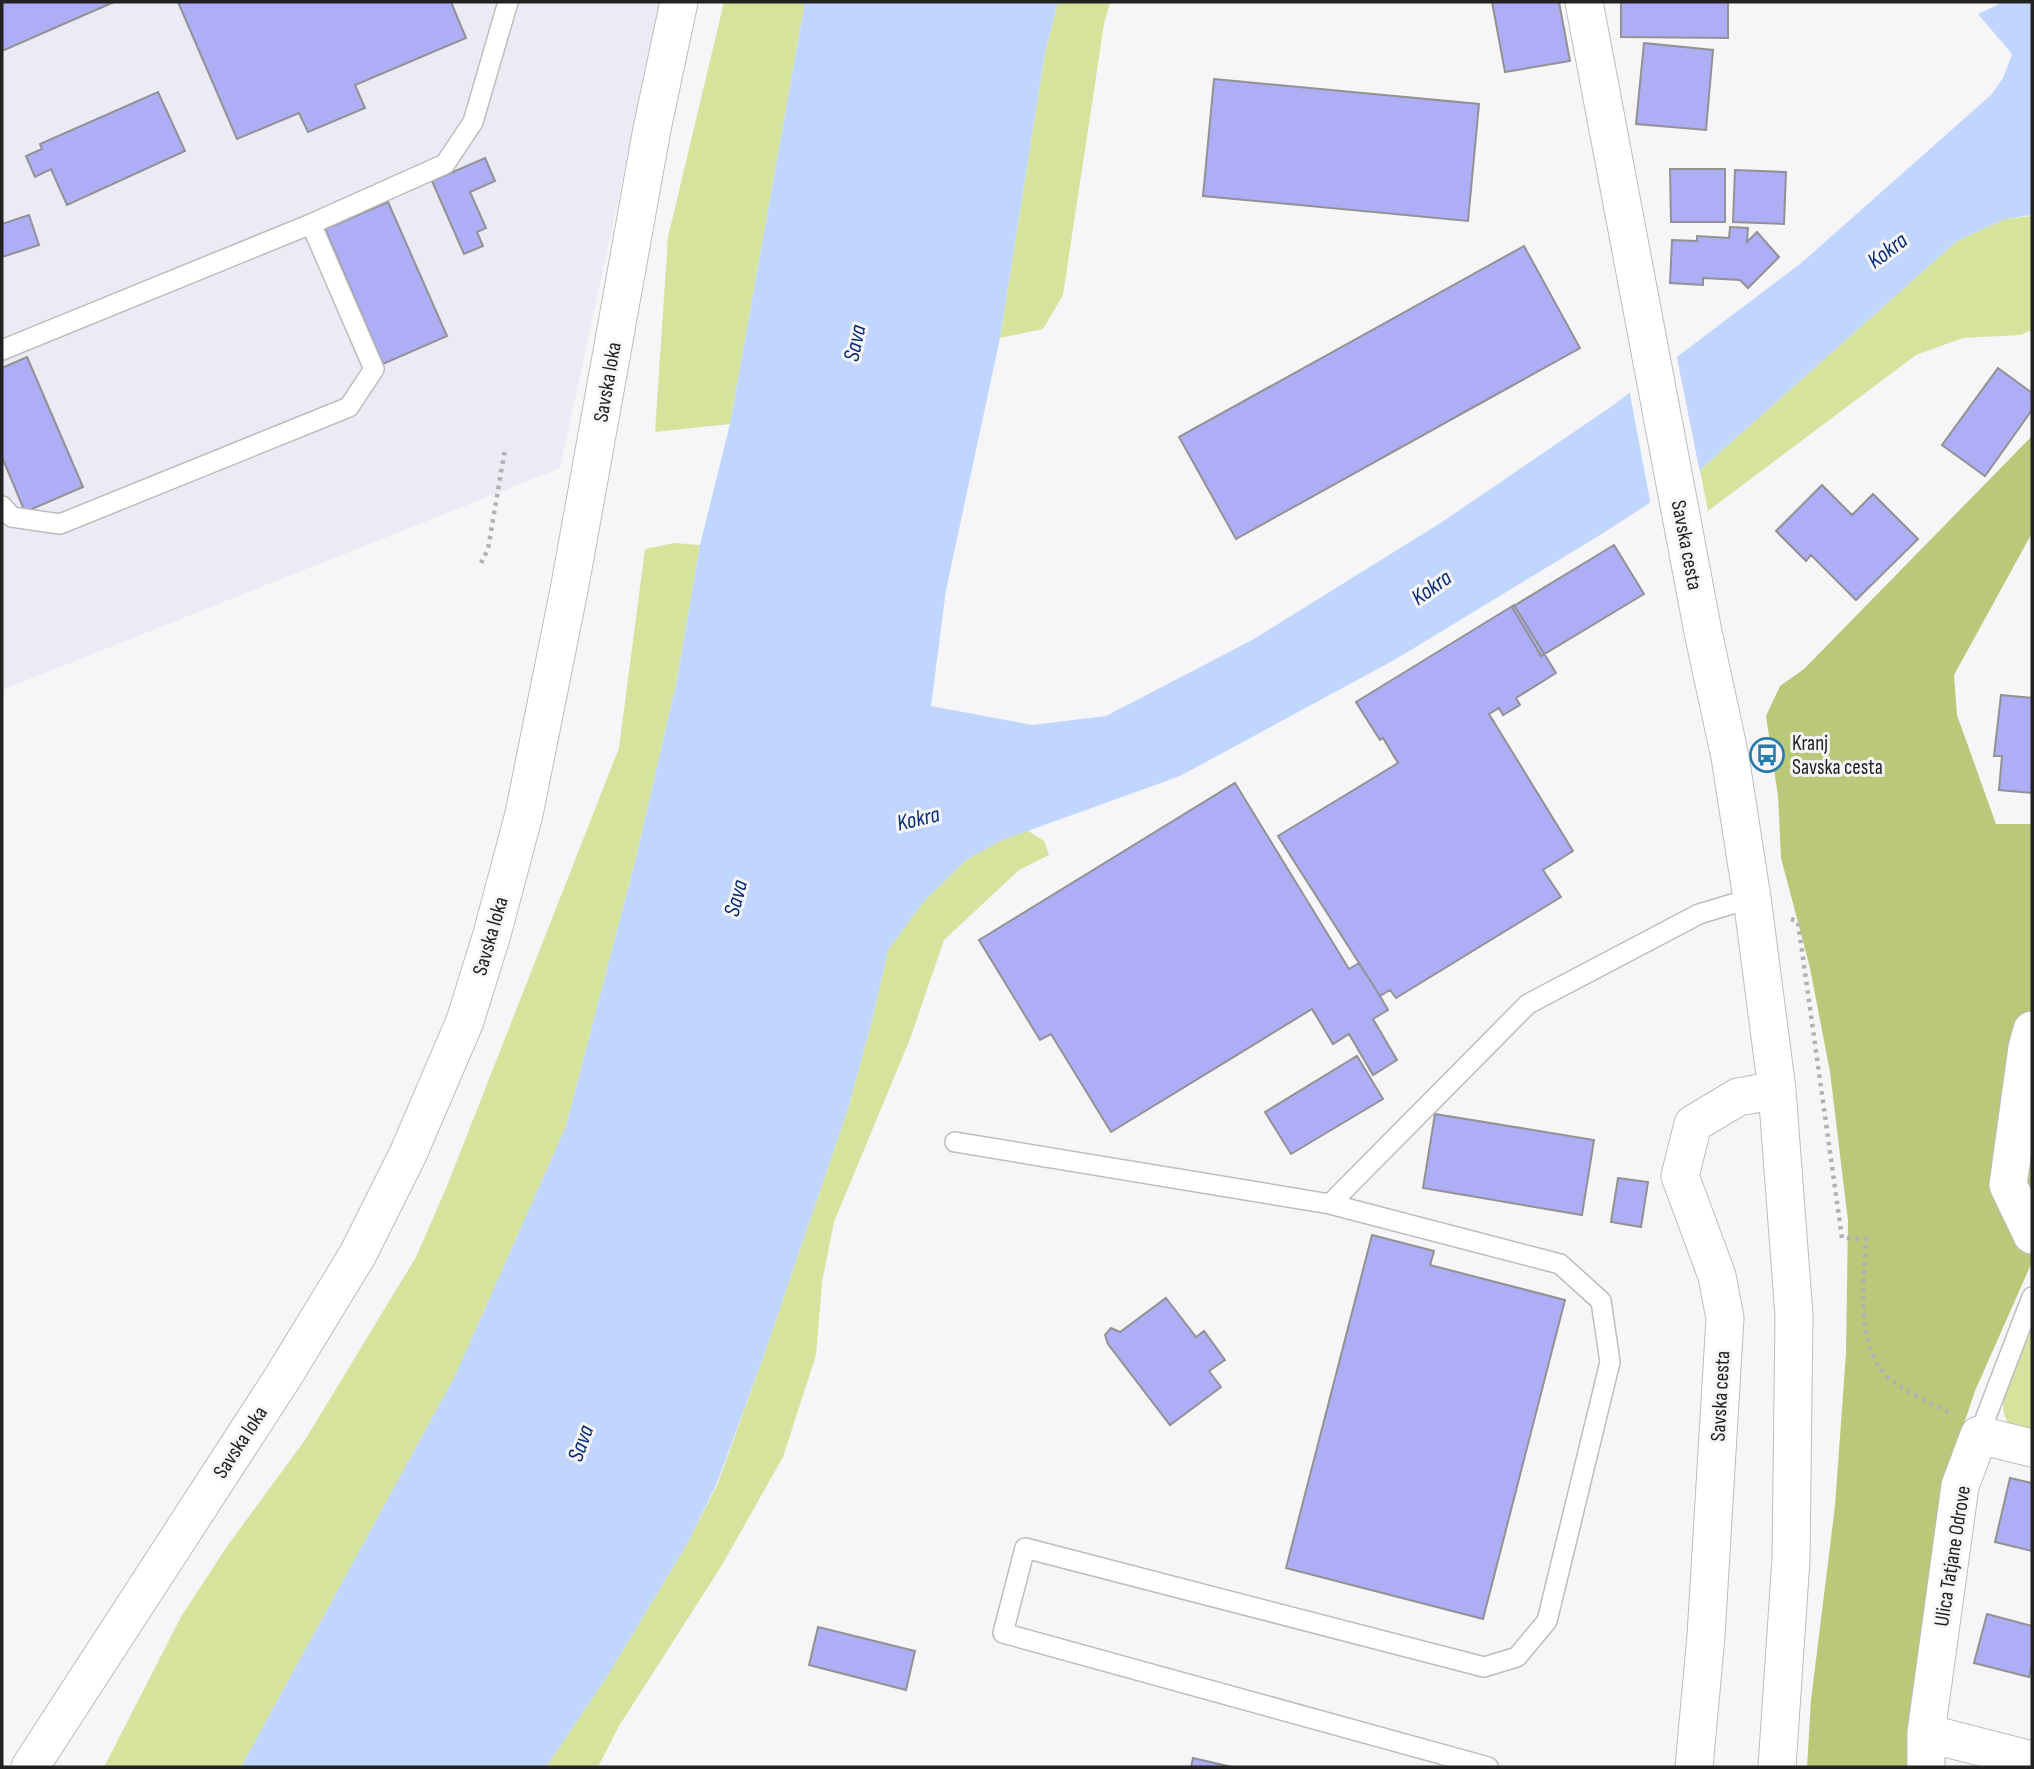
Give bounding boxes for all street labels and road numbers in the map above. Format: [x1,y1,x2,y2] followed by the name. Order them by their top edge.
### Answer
[588,340,627,424] street label: Savska loka
[1666,498,1707,592] street label: Savska cesta
[467,894,514,978] street label: Savska loka
[1706,1350,1735,1442] street label: Savska cesta
[208,1402,273,1483] street label: Savska loka
[1929,1484,1976,1628] street label: Ulica Tatjane Odrove

